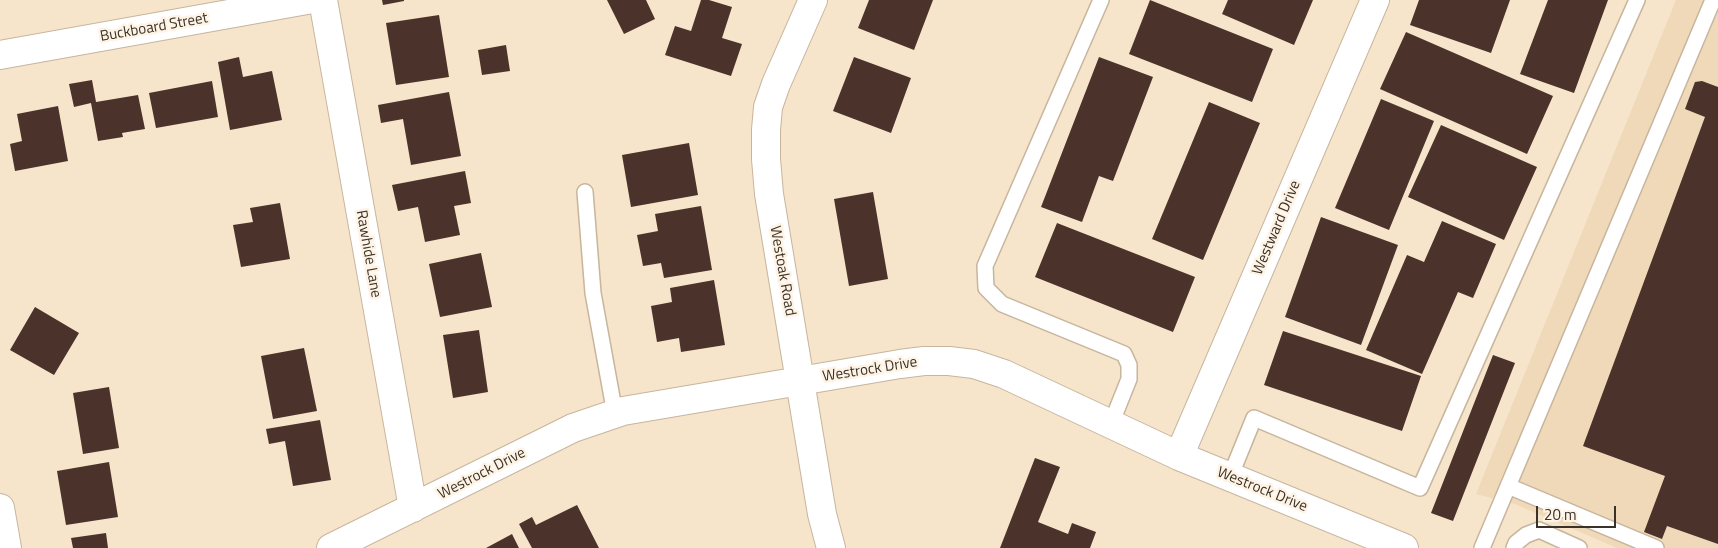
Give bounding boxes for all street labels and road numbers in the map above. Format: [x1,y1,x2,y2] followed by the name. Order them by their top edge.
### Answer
[99,10,209,46] street label: Buckboard Street
[1249,178,1305,278] street label: Westward Drive
[351,209,385,299] street label: Rawhide Lane
[765,225,799,317] street label: Westoak Road
[821,354,919,386] street label: Westrock Drive
[435,444,529,504] street label: Westrock Drive
[1214,464,1310,516] street label: Westrock Drive

